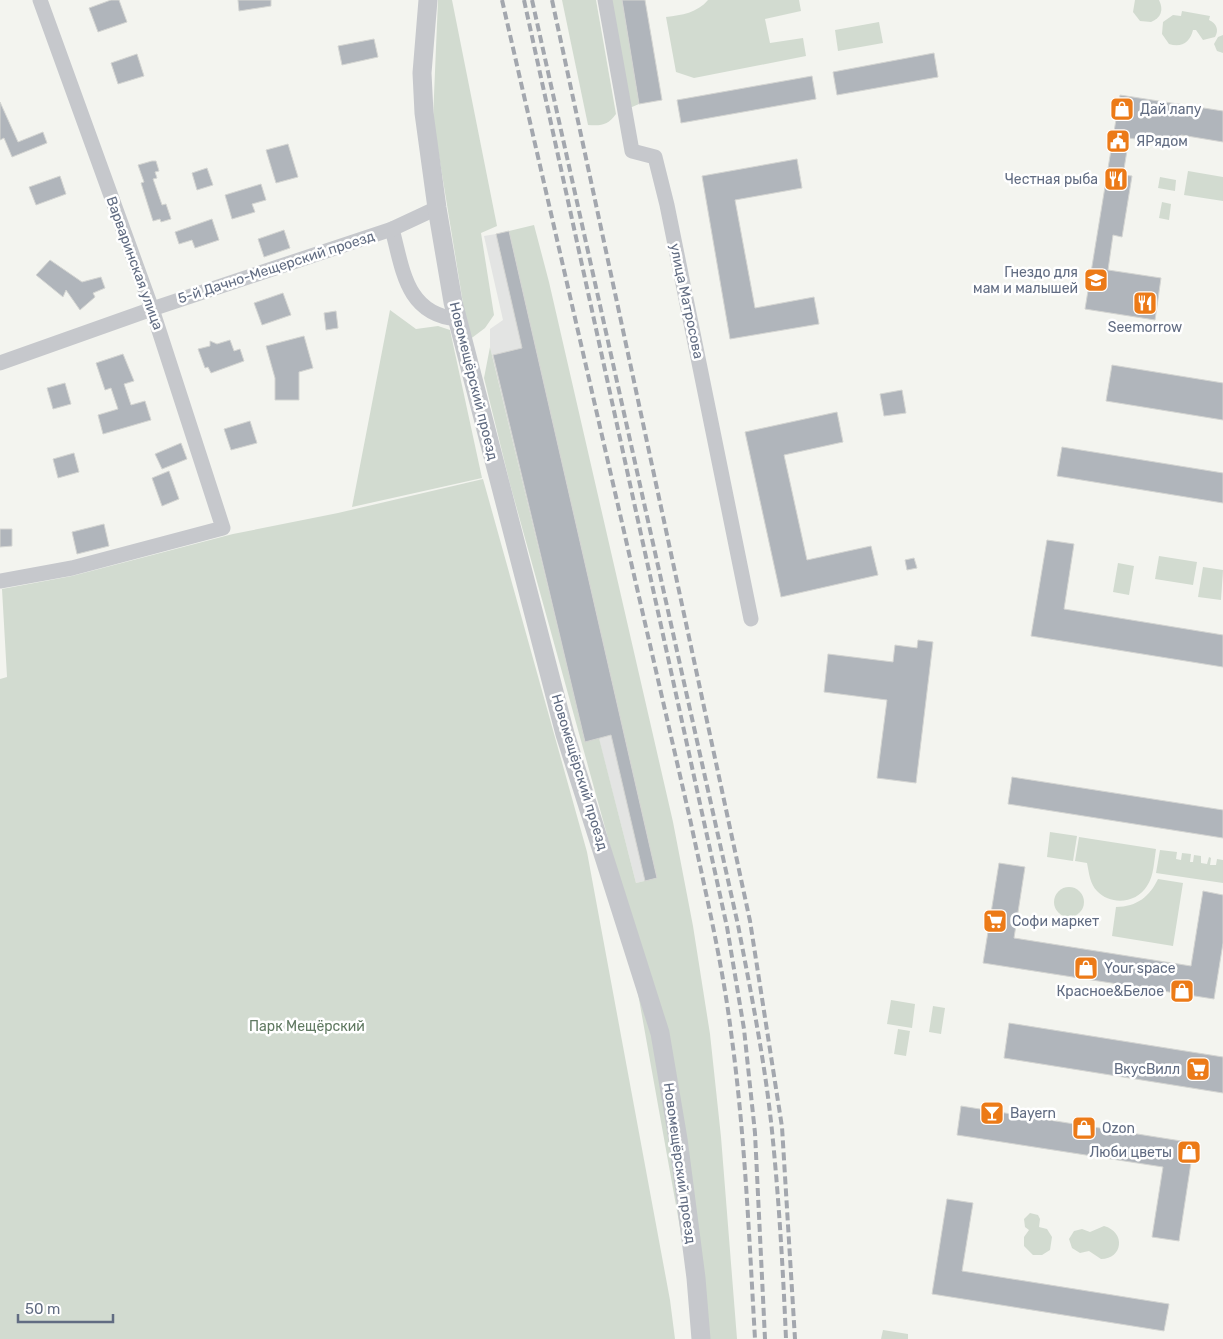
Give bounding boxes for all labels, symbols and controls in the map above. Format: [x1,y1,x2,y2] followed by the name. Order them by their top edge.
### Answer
[1109,96,1135,122] shop icon: Дай лапу
[1140,101,1202,118] place label: Дай лапу
[1105,128,1131,154] public building icon: ЯРядом
[1136,133,1188,150] place label: ЯРядом
[1103,166,1129,192] restaurant icon: Честная рыба
[1005,171,1098,188] place label: Честная рыба
[102,194,167,332] street label: Варваринская улица
[176,228,377,307] street label: 5-й Дачно-Мещерский проезд
[666,242,707,360] street label: улица Матросова
[973,264,1078,297] place label: Гнездо для мам и малышей
[1083,267,1109,293] school or university icon: Гнездо для мам и малышей
[1132,290,1158,316] restaurant icon: Seemorrow
[446,300,501,462] street label: Новомещёрский проезд
[1108,319,1182,336] place label: Seemorrow
[548,692,611,852] street label: Новомещёрский проезд
[982,908,1008,934] supermarket icon: Софи маркет
[1012,913,1099,930] place label: Софи маркет
[1073,955,1099,981] shop icon: Your space
[1104,960,1176,977] place label: Your space
[1169,978,1195,1004] shop icon: Красное&Белое
[1056,983,1164,1000] place label: Красное&Белое
[249,1018,365,1035] park label: Парк Мещёрский
[1185,1056,1211,1082] supermarket icon: ВкусВилл
[1114,1061,1180,1078] place label: ВкусВилл
[660,1081,699,1245] street label: Новомещёрский проезд
[979,1100,1005,1126] bar icon: Bayern
[1010,1105,1056,1122] place label: Bayern
[1071,1115,1097,1141] shop icon: Ozon
[1102,1120,1135,1137] place label: Ozon
[1176,1139,1202,1165] shop icon: Люби цветы
[1089,1144,1172,1161] place label: Люби цветы
[18,1292,112,1324] scale bar
[25,1300,60,1318] text: 50 m

